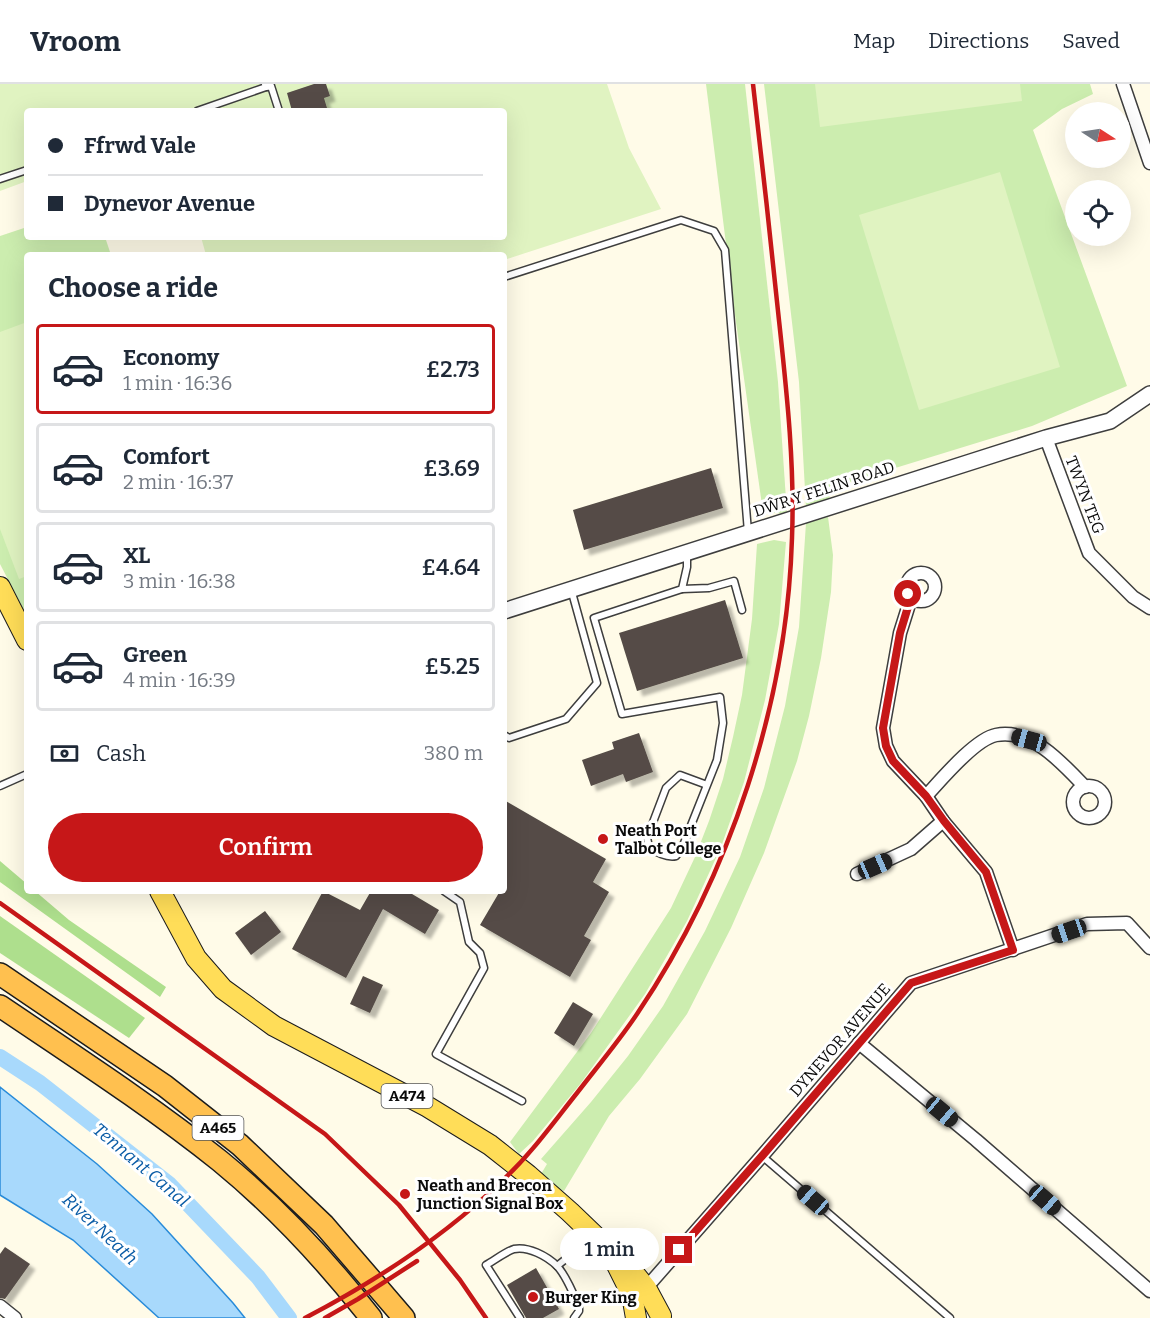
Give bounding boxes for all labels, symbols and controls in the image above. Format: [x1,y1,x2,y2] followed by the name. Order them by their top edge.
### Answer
[30,25,121,58] text: Vroom
[853,28,895,54] text: Map
[928,28,1029,54] text: Directions
[1062,28,1120,54] text: Saved
[1065,102,1131,168] north arrow
[1065,102,1131,246] map controls
[84,132,196,159] text: Ffrwd Vale
[1065,180,1131,246] button: locate
[84,190,255,217] text: Dynevor Avenue
[48,272,218,304] text: Choose a ride
[51,342,105,396] icon: car
[123,344,219,371] text: Economy
[426,356,480,383] text: £2.73
[123,371,232,395] text: 1 min · 16:36
[51,441,105,495] icon: car
[123,443,210,470] text: Comfort
[1061,453,1109,537] street label: TWYN TEG
[423,455,480,482] text: £3.69
[751,456,897,521] street label: DŴR Y FELIN ROAD
[123,470,233,494] text: 2 min · 16:37
[51,540,105,594] icon: car
[123,542,150,569] text: XL
[421,554,480,581] text: £4.64
[123,569,236,593] text: 3 min · 16:38
[894,580,921,607] route start
[51,639,105,693] icon: car
[123,641,187,668] text: Green
[425,653,480,680] text: £5.25
[123,668,236,692] text: 4 min · 16:39
[1009,727,1049,753] car
[48,737,81,770] icon: cash
[96,740,146,767] text: Cash
[424,741,483,765] text: 380 m
[48,813,483,882] button: Confirm
[615,821,722,858] place label: Neath Port Talbot College
[596,832,610,846] marker: Neath Port Talbot College
[855,850,895,882] car
[1049,917,1089,945] car
[786,980,894,1100] street label: DYNEVOR AVENUE
[382,1084,432,1108] road number: A474
[922,1094,962,1130] car
[192,1116,244,1140] road number: A465
[88,1118,194,1212] water label: Tennant Canal
[416,1176,563,1213] place label: Neath and Brecon Junction Signal Box
[794,1181,832,1219] car
[1026,1181,1064,1219] car
[398,1187,412,1201] marker: Neath and Brecon Junction Signal Box
[58,1189,142,1269] water label: River Neath
[559,1229,658,1271] callout: 1 min
[665,1236,692,1263] route end
[584,1237,635,1261] text: 1 min
[545,1288,637,1307] place label: Burger King
[526,1290,540,1304] marker: Burger King

